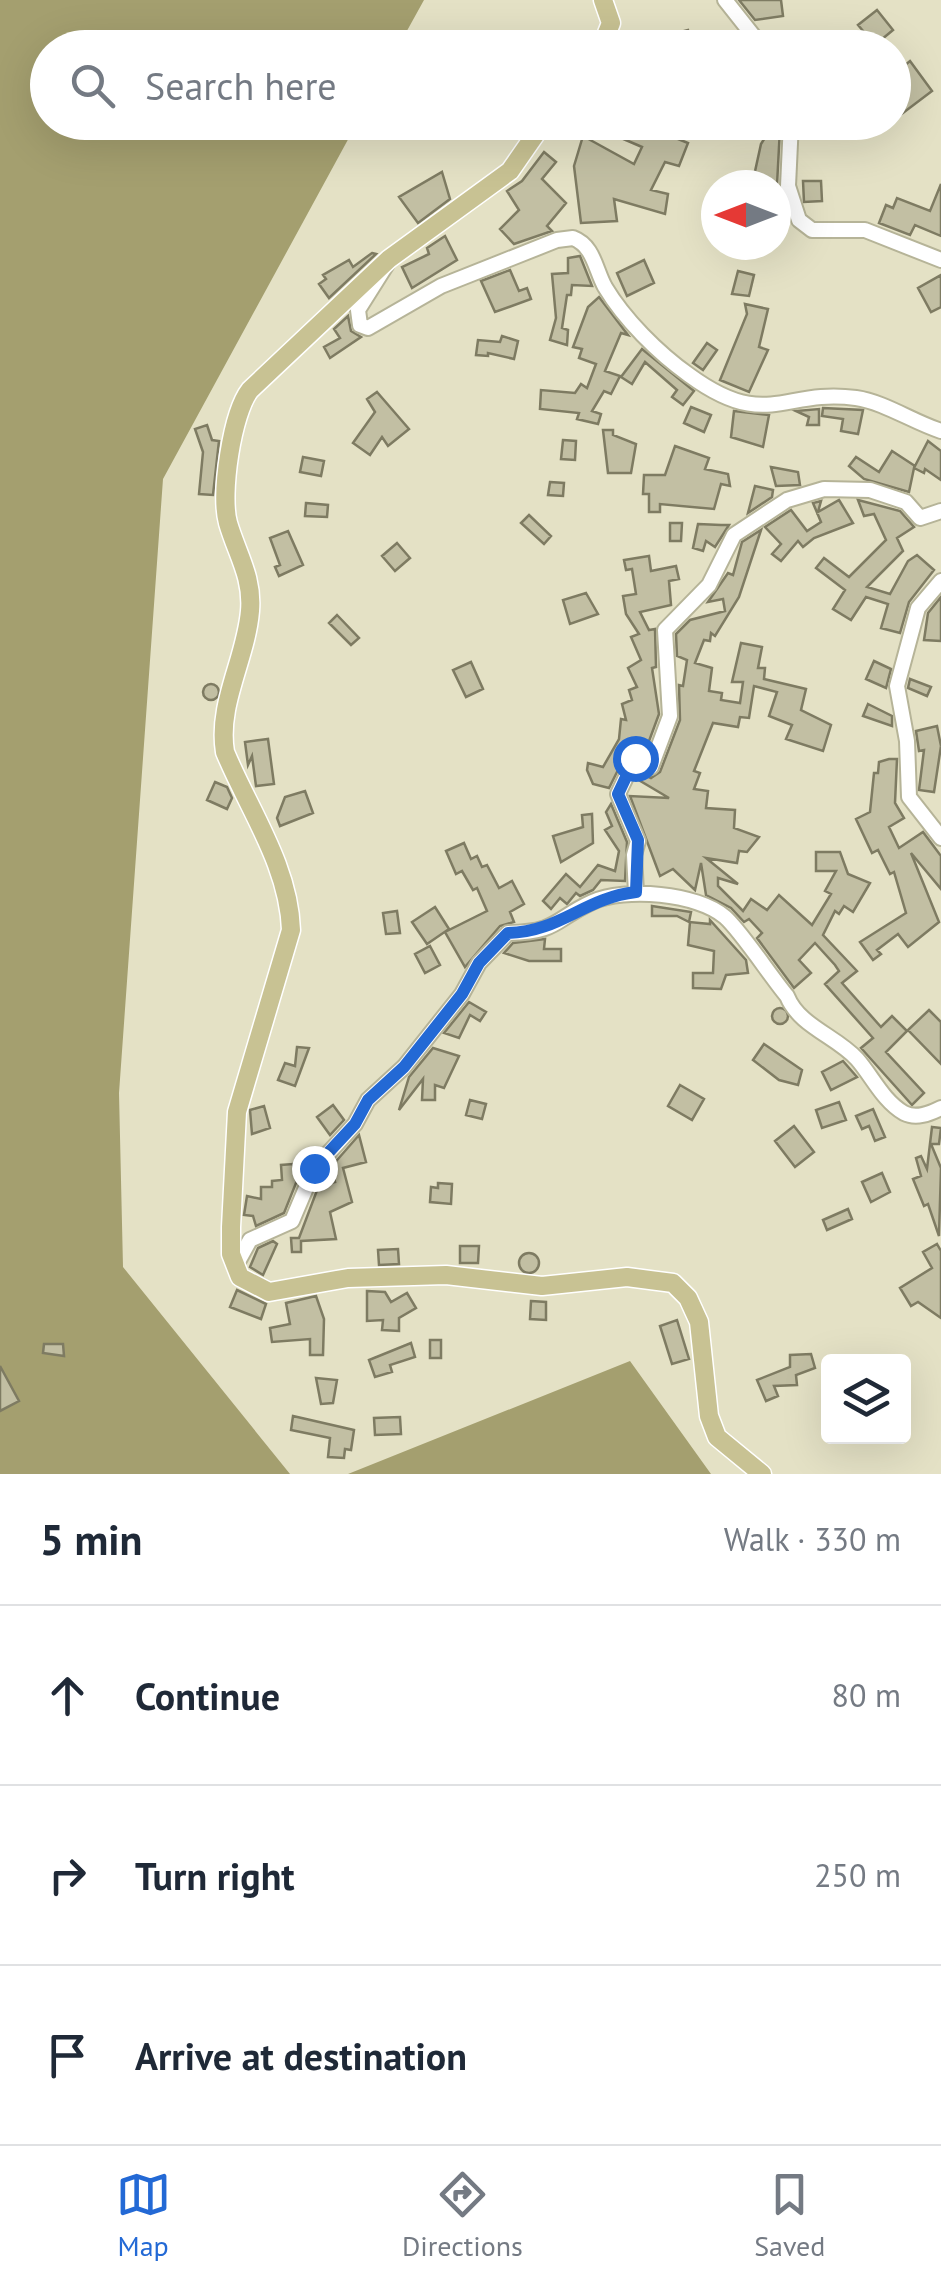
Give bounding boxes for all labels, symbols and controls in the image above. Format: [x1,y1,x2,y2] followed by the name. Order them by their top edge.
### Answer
[30,30,911,140] search box
[65,58,120,113] icon: search
[145,61,337,110] text: Search here
[701,170,791,260] north arrow
[613,736,659,782] route start
[292,1146,338,1192] route end
[821,1354,911,1444] map controls
[821,1354,911,1444] button: layers
[40,1512,142,1567] text: 5 min
[724,1518,901,1560] text: Walk · 330 m
[40,1668,95,1723] icon: ahead
[135,1671,280,1720] text: Continue
[832,1674,901,1716] text: 80 m
[40,1848,95,1903] icon: right
[135,1851,295,1900] text: Turn right
[814,1854,901,1896] text: 250 m
[40,2028,95,2083] icon: arrive
[135,2031,467,2080] text: Arrive at destination
[116,2167,171,2264] tab: Map
[402,2167,523,2264] tab: Directions
[754,2167,825,2264] tab: Saved

